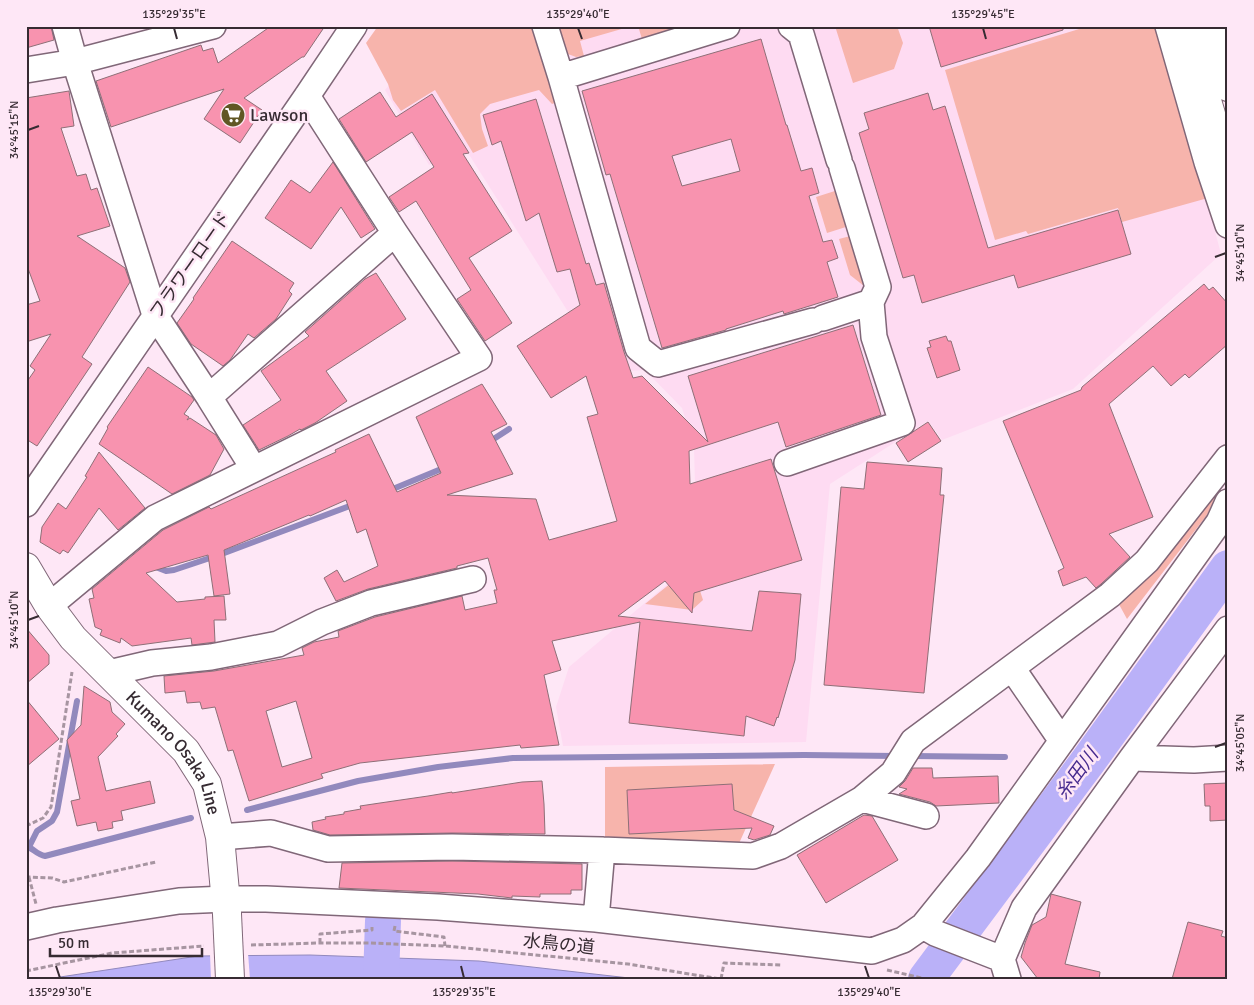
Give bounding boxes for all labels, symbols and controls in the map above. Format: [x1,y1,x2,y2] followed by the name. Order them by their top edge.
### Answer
[142,7,206,22] text: 135°29'35"E
[546,7,610,22] text: 135°29'40"E
[951,7,1015,22] text: 135°29'45"E
[7,101,22,159] text: 34°45'15"N
[220,102,246,128] supermarket icon: Lawson
[250,104,308,126] place label: Lawson
[145,207,235,323] street label: フラワーロード
[1233,224,1248,282] text: 34°45'10"N
[7,591,22,649] text: 34°45'10"N
[121,686,225,817] street label: Kumano Osaka Line
[1233,714,1248,772] text: 34°45'05"N
[1051,742,1105,804] water label: 糸田川
[50,925,202,957] scale bar
[522,929,596,959] street label: 水鳥の道
[58,934,89,952] text: 50 m
[28,985,92,1000] text: 135°29'30"E
[432,985,496,1000] text: 135°29'35"E
[837,985,901,1000] text: 135°29'40"E

